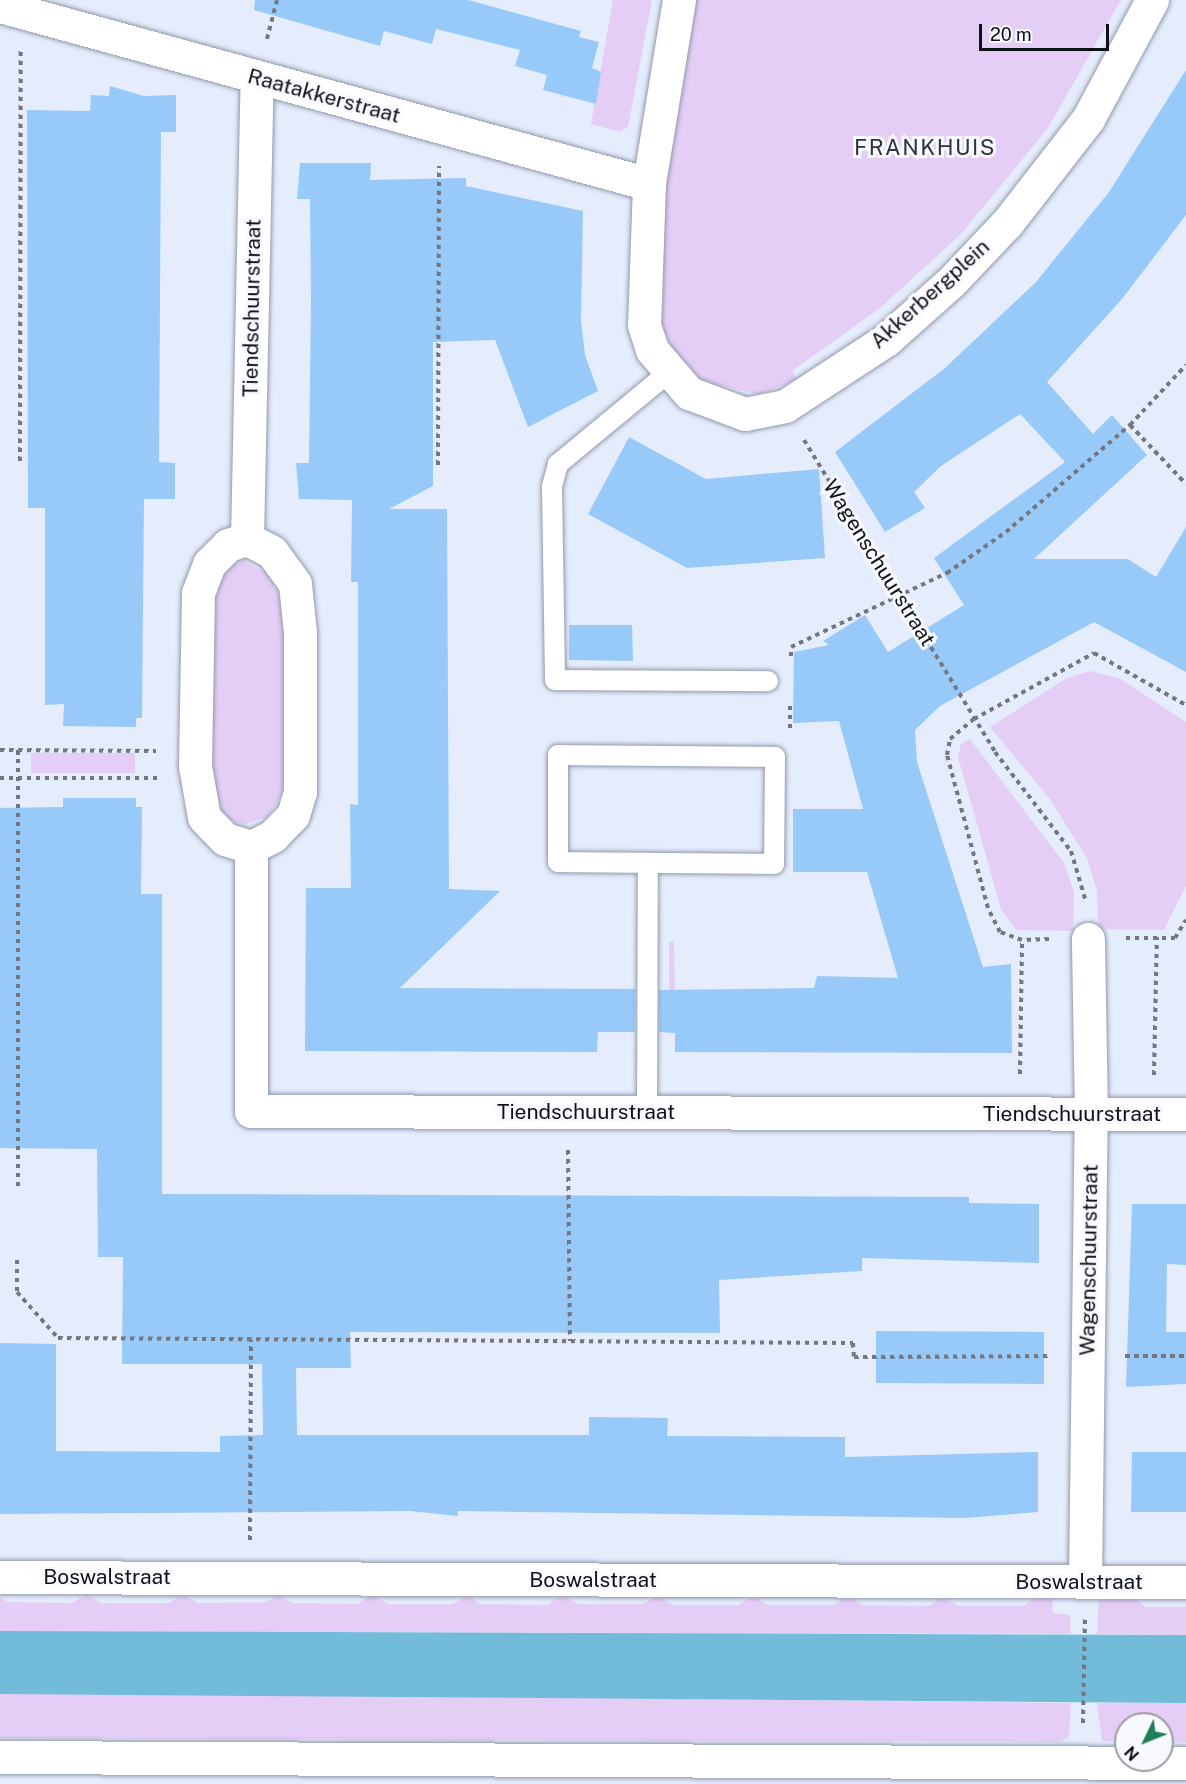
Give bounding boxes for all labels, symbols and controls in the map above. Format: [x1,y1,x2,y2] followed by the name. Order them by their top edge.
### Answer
[982,12,1112,50] scale bar
[990,24,1032,45] text: 20 m
[245,64,403,128] street label: Raatakkerstraat
[854,135,996,161] district label: FRANKHUIS
[238,219,266,397] street label: Tiendschuurstraat
[865,234,995,354] street label: Akkerbergplein
[818,475,940,651] street label: Wagenschuurstraat
[497,1099,675,1125] street label: Tiendschuurstraat
[983,1101,1161,1127] street label: Tiendschuurstraat
[1075,1164,1103,1356] street label: Wagenschuurstraat
[43,1564,171,1590] street label: Boswalstraat
[529,1567,657,1593] street label: Boswalstraat
[1015,1569,1143,1595] street label: Boswalstraat
[1114,1712,1174,1772] north arrow
[1121,1742,1143,1764] text: N

